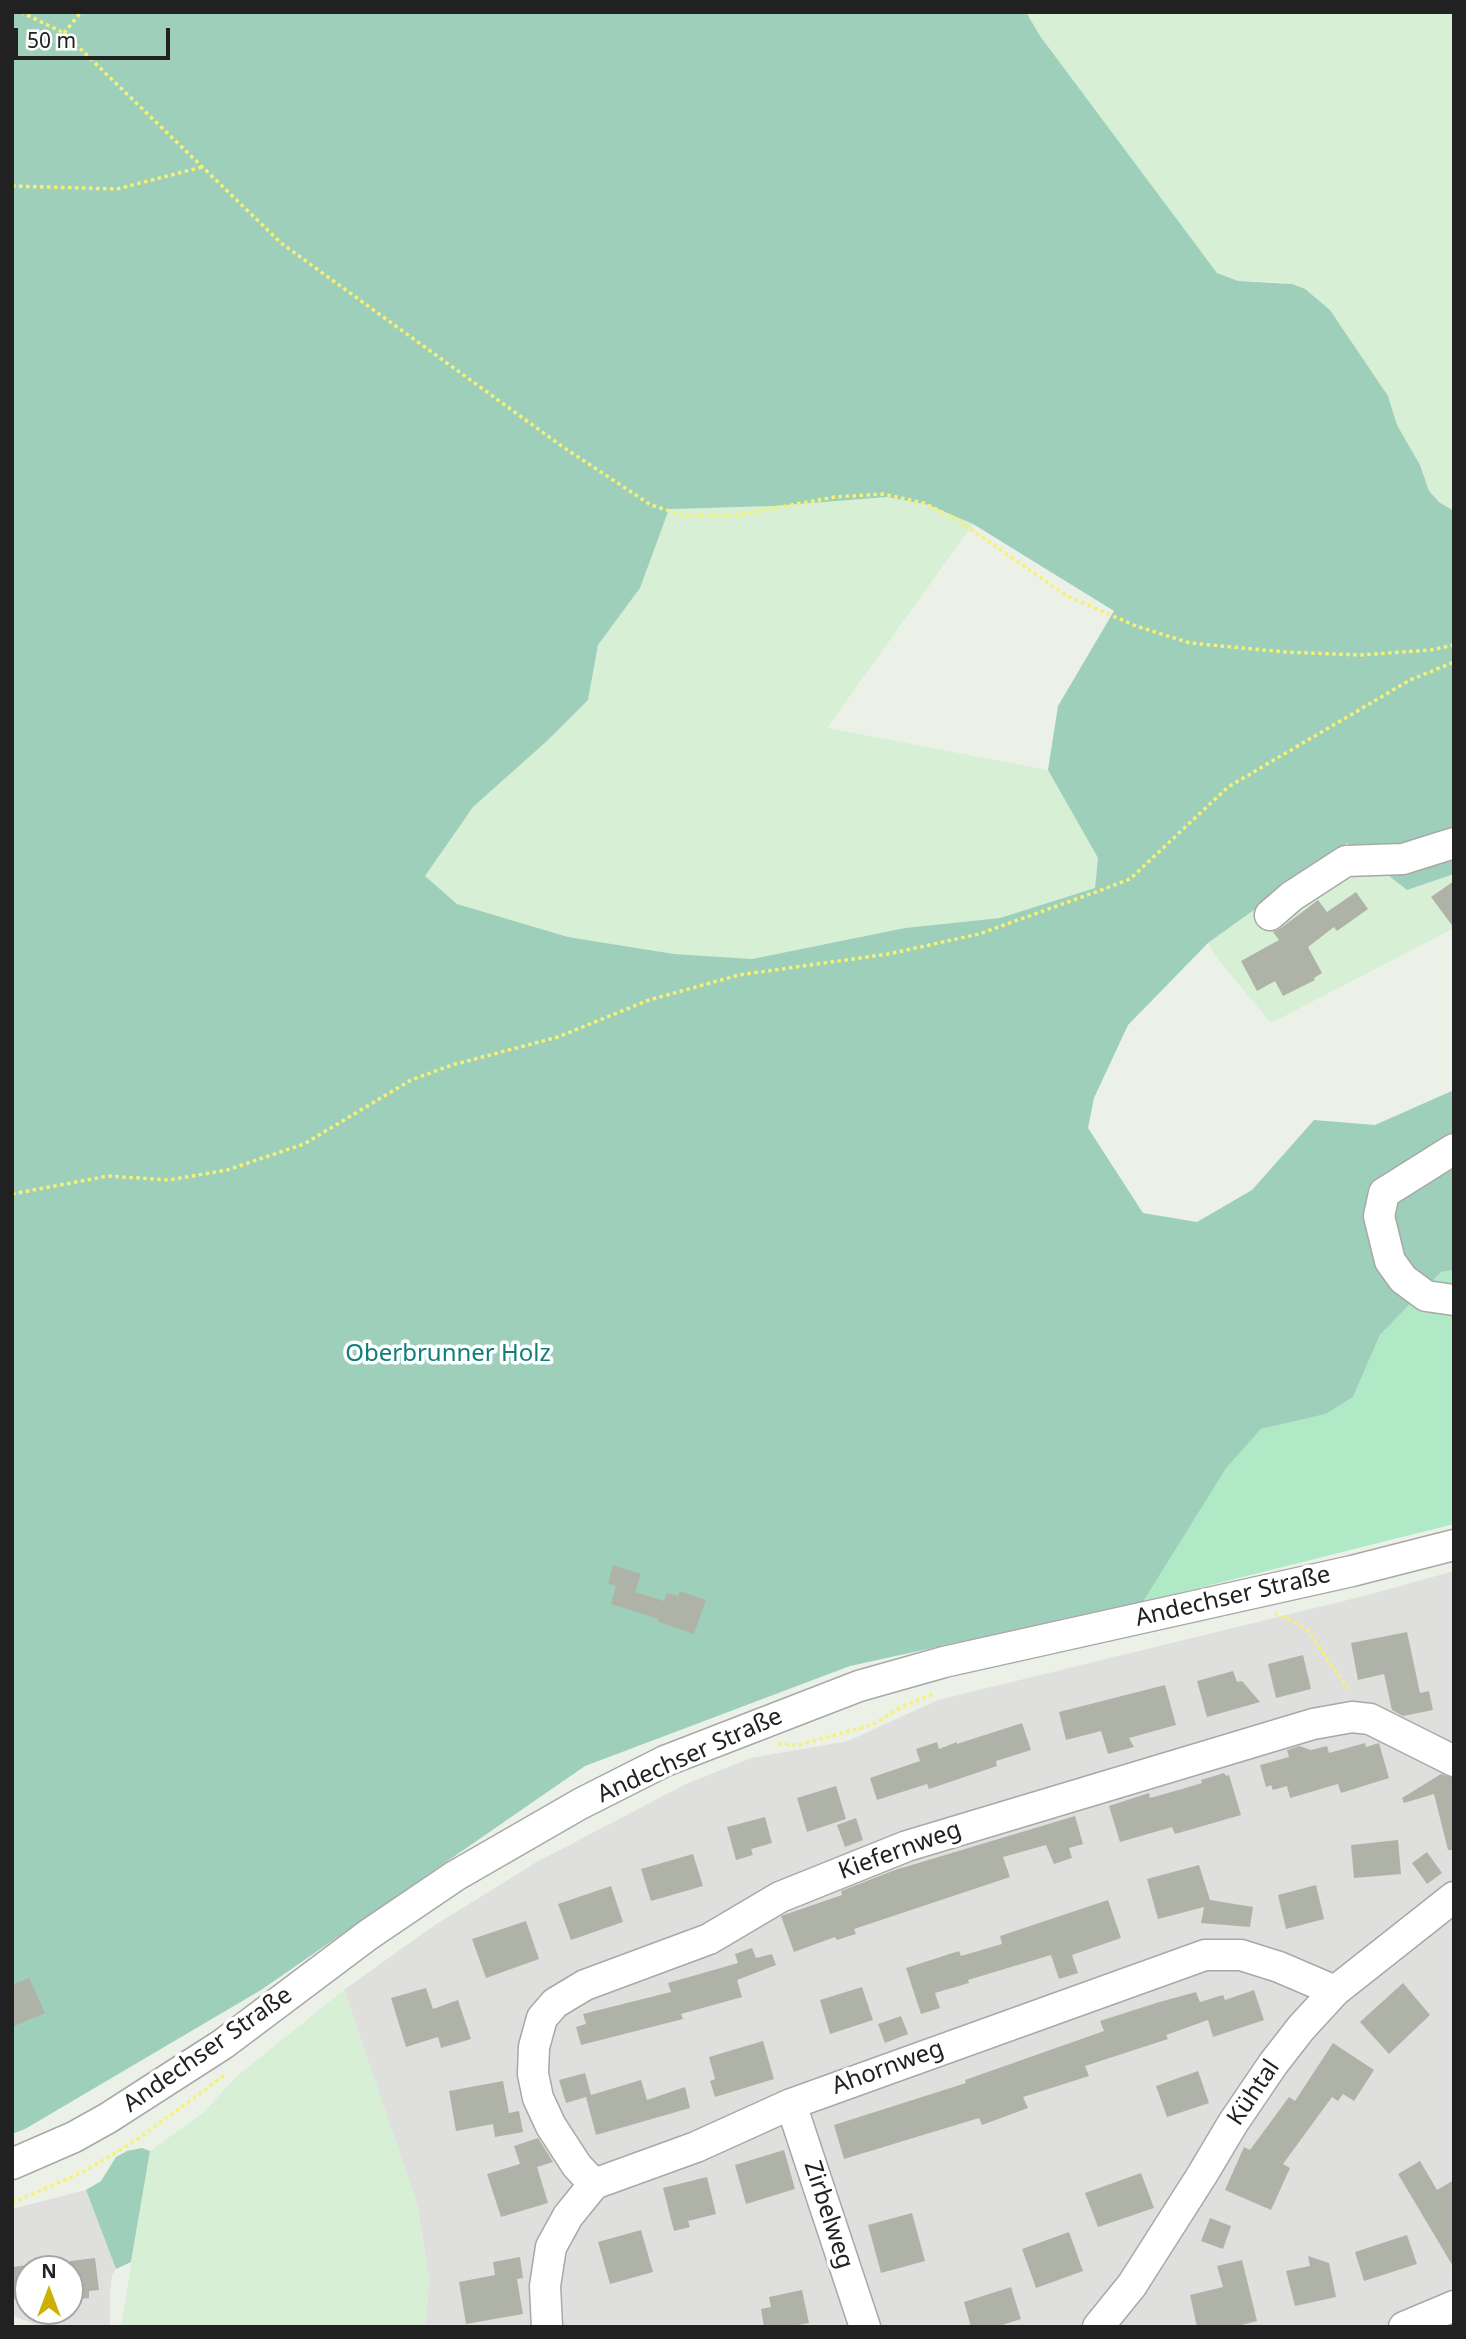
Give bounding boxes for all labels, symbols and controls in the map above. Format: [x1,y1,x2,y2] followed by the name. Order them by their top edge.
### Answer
[18,14,173,58] scale bar
[27,26,76,54] text: 50 m
[345,1340,551,1368] park label: Oberbrunner Holz
[1133,1561,1333,1633] street label: Andechser Straße
[593,1702,787,1810] street label: Andechser Straße
[835,1816,965,1886] street label: Kiefernweg
[118,1981,298,2119] street label: Andechser Straße
[828,2035,948,2101] street label: Ahornweg
[1222,2055,1286,2131] street label: Kühtal
[797,2158,859,2272] street label: Zirbelweg
[14,2255,84,2325] north arrow
[41,2258,57,2284] text: N

